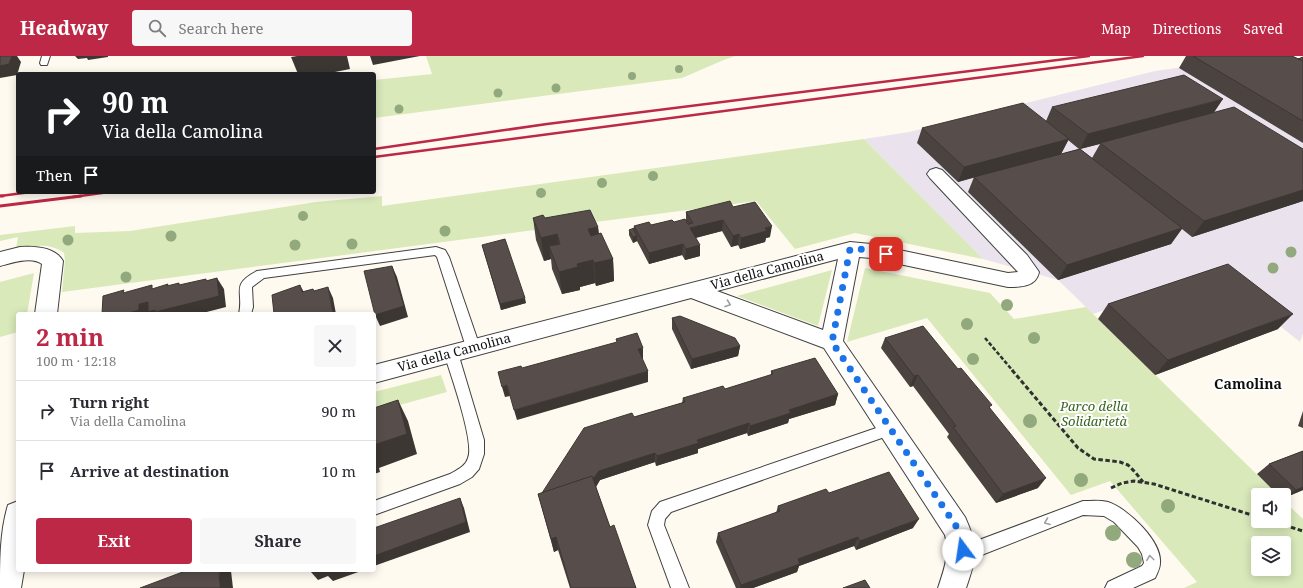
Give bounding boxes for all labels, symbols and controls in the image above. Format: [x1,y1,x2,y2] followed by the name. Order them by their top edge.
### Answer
[132,10,412,46] search box
[20,15,108,41] text: Headway
[146,17,168,39] icon: search
[178,18,264,38] text: Search here
[1101,19,1131,38] text: Map
[1153,19,1221,38] text: Directions
[1243,19,1283,38] text: Saved
[102,83,169,121] text: 90 m
[36,88,88,140] icon: right
[102,119,263,143] text: Via della Camolina
[80,164,102,186] icon: arrive
[36,165,72,185] text: Then
[869,237,903,271] pin
[875,243,897,265] icon: arrive
[708,246,826,294] street label: Via della Camolina
[724,299,731,307] one-way arrow
[36,320,104,353] text: 2 min
[314,325,356,367] button: close
[395,328,513,376] street label: Via della Camolina
[36,352,116,370] text: 100 m · 12:18
[1214,374,1282,393] district label: Camolina
[70,392,149,412] text: Turn right
[1059,397,1128,430] park label: Parco della Solidarietà
[36,400,58,422] icon: right
[321,401,356,421] text: 90 m
[70,412,186,430] text: Via della Camolina
[36,460,58,482] icon: arrive
[70,461,229,481] text: Arrive at destination
[321,461,356,481] text: 10 m
[1251,488,1291,576] map controls
[1251,488,1291,528] button: sound
[36,518,192,564] button: Exit
[200,518,356,564] button: Share
[1044,518,1051,526] one-way arrow
[942,529,984,571] position arrow
[1251,536,1291,576] button: layers
[1146,555,1155,561] one-way arrow

